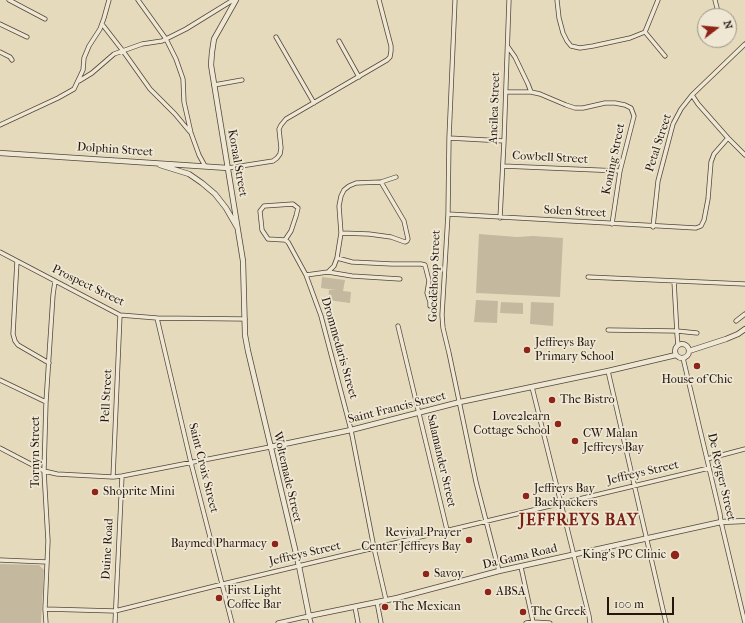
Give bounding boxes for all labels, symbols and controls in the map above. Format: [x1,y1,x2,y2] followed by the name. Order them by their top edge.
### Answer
[697,8,737,48] north arrow
[721,19,735,31] text: N
[487,72,503,144] street label: Ancilea Street
[643,112,675,174] street label: Petal Street
[599,122,629,196] street label: Koning Street
[224,128,250,198] street label: Koraal Street
[76,140,154,160] street label: Dolphin Street
[512,149,588,167] street label: Cowbell Street
[543,203,607,221] street label: Solen Street
[426,230,444,322] street label: Goedehoop Street
[49,262,127,310] street label: Prospect Street
[318,295,360,401] street label: Drommedaris Street
[535,336,614,364] place label: Jeffreys Bay Primary School
[522,345,532,355] marker: Jeffreys Bay Primary School
[692,361,702,371] marker: House of Chic
[98,369,116,423] street label: Pell Street
[661,373,733,387] place label: House of Chic
[346,389,448,427] street label: Saint Francis Street
[560,393,615,407] place label: The Bistro
[547,395,557,405] marker: The Bistro
[473,410,550,438] place label: Love2learn Cottage School
[423,413,459,509] street label: Salamander Street
[29,416,43,488] street label: Tornyn Street
[553,419,563,429] marker: Love2learn Cottage School
[185,422,221,514] street label: Saint Croix Street
[583,427,644,455] place label: CW Malan Jeffreys Bay
[270,430,304,524] street label: Woltemade Street
[704,432,738,522] street label: De Reyger Street
[570,436,580,446] marker: CW Malan Jeffreys Bay
[606,458,680,488] street label: Jeffreys Street
[534,482,598,510] place label: Jeffreys Bay Backpackers
[103,485,175,499] place label: Shoprite Mini
[90,487,100,497] marker: Shoprite Mini
[521,491,531,501] marker: Jeffreys Bay Backpackers
[519,511,639,531] district label: JEFFREYS BAY
[99,518,117,580] street label: Duine Road
[361,526,461,554] place label: Revival Prayer Center Jeffreys Bay
[464,535,474,545] marker: Revival Prayer Center Jeffreys Bay
[171,537,267,551] place label: Baymed Pharmacy
[268,539,342,569] street label: Jeffreys Street
[270,539,280,549] marker: Baymed Pharmacy
[481,541,559,573] street label: Da Gama Road
[582,548,666,562] place label: King's PC Clinic
[669,549,681,561] marker: King's PC Clinic
[434,567,463,581] place label: Savoy
[421,569,431,579] marker: Savoy
[227,584,281,612] place label: First Light Coffee Bar
[496,585,526,599] place label: ABSA
[483,587,493,597] marker: ABSA
[609,589,676,615] scale bar
[214,593,224,603] marker: First Light Coffee Bar
[614,597,644,611] text: 100 m
[393,600,461,614] place label: The Mexican
[380,602,390,612] marker: The Mexican
[531,605,586,619] place label: The Greek
[518,607,528,617] marker: The Greek

